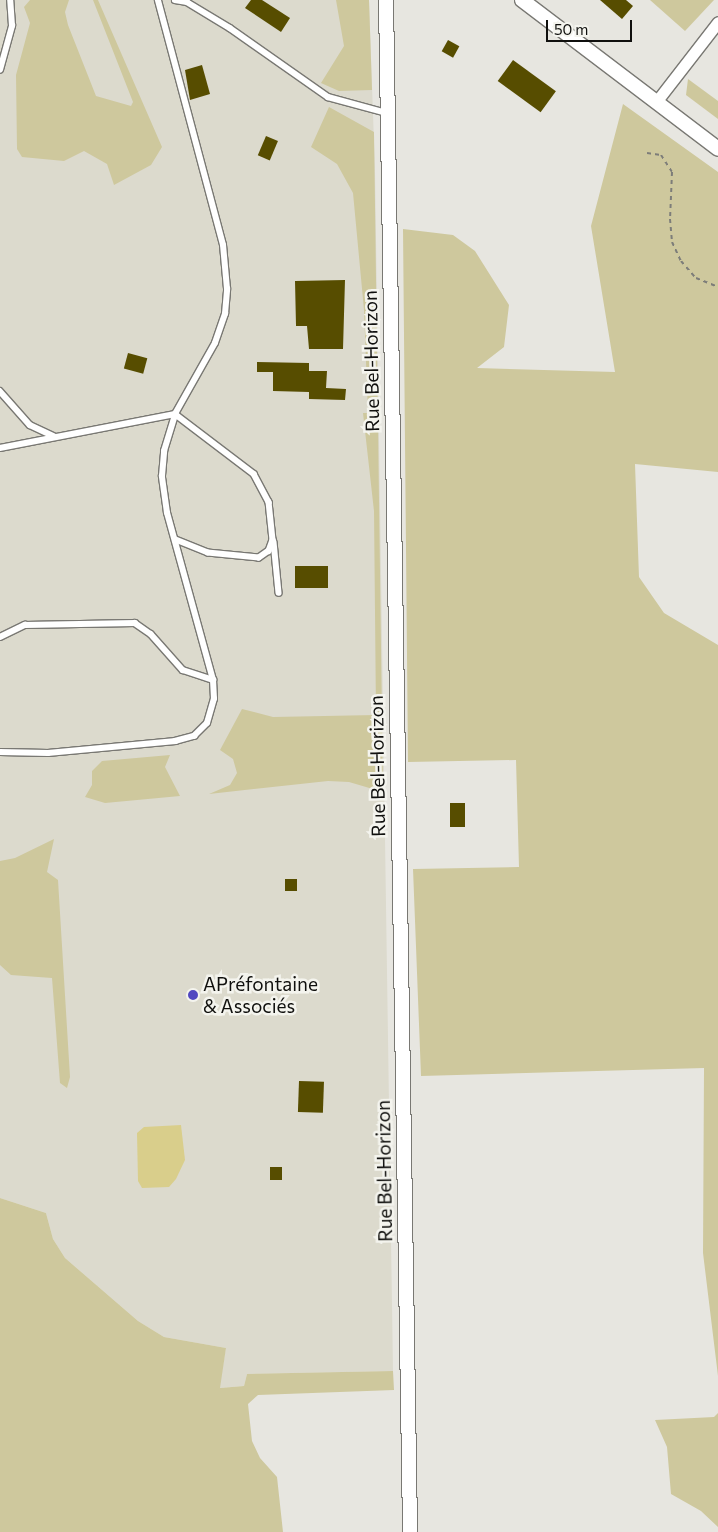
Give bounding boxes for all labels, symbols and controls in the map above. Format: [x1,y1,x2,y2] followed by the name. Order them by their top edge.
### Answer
[548,10,634,42] scale bar
[554,20,588,38] text: 50 m
[358,290,384,432] street label: Rue Bel-Horizon
[364,695,390,837] street label: Rue Bel-Horizon
[203,973,318,1017] place label: APréfontaine & Associés
[187,989,199,1001] marker: APréfontaine & Associés
[371,1100,397,1242] street label: Rue Bel-Horizon

